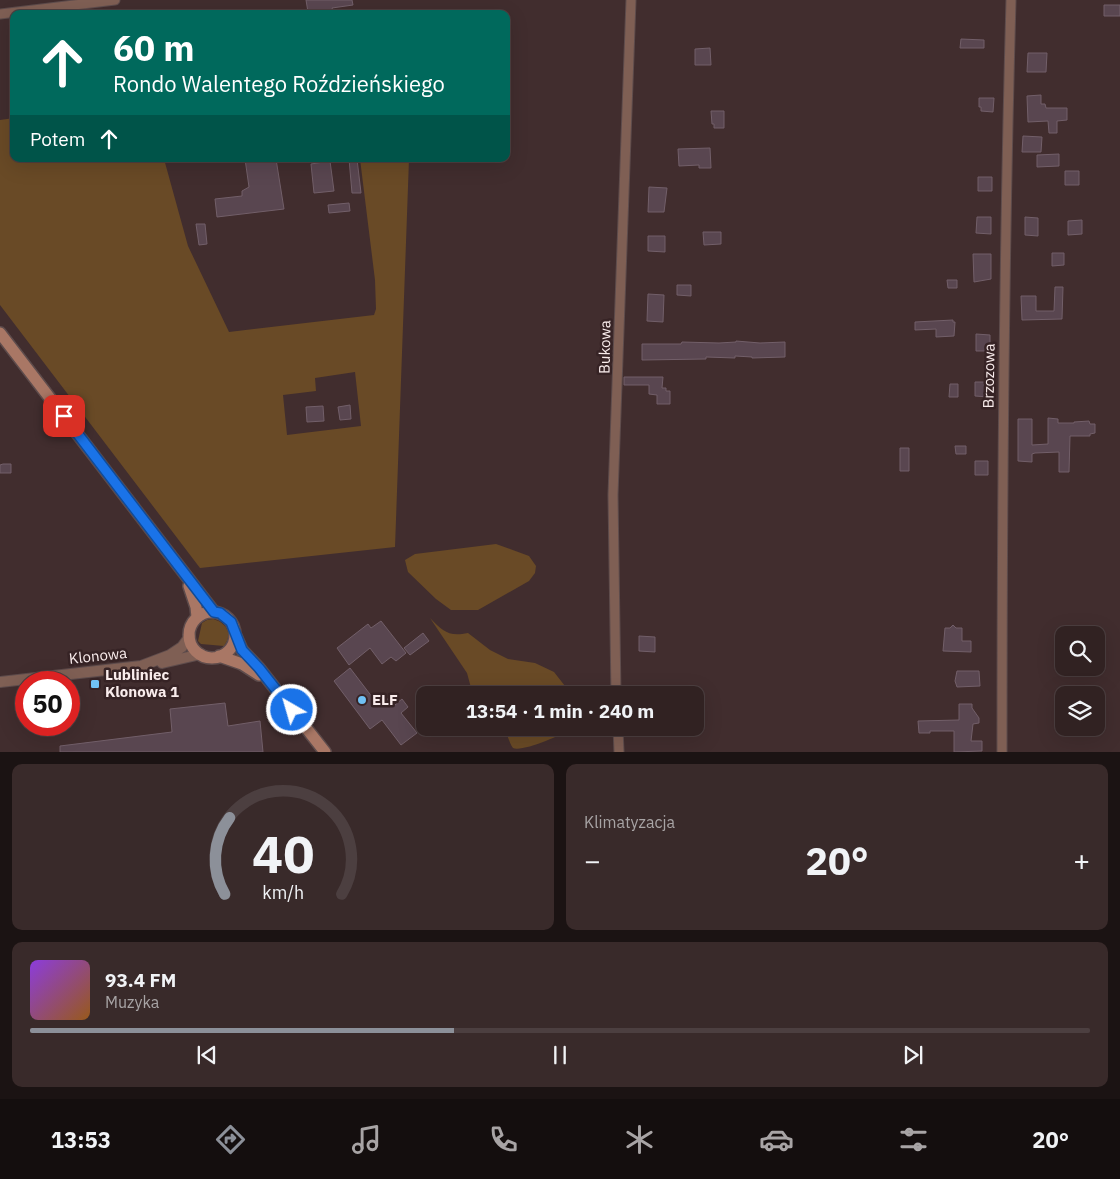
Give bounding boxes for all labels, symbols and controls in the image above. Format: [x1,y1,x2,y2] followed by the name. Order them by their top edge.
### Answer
[113,25,195,71] text: 60 m
[30,30,95,95] icon: ahead
[113,69,445,98] text: Rondo Walentego Roździeńskiego
[95,125,123,153] icon: ahead
[30,127,85,151] text: Potem
[595,320,614,374] street label: Bukowa
[978,343,999,409] street label: Brzozowa
[43,395,85,437] pin
[50,402,78,430] icon: arrive
[1055,626,1105,736] map controls
[1055,626,1105,676] button: search
[68,643,128,668] street label: Klonowa
[105,665,179,701] place label: Lubliniec Klonowa 1
[15,671,80,736] speed limit sign: 50
[89,678,101,690] marker: Lubliniec Klonowa 1
[265,683,317,735] position arrow
[1055,686,1105,736] button: layers
[372,690,398,709] place label: ELF
[356,694,368,706] marker: ELF
[466,699,654,723] text: 13:54 · 1 min · 240 m
[584,812,675,832] text: Klimatyzacja
[252,820,314,887] text: 40
[805,836,869,885] text: 20°
[584,842,601,879] text: −
[1073,842,1090,879] text: +
[262,881,304,904] text: km/h
[105,968,176,992] text: 93.4 FM
[105,992,159,1012] text: Muzyka
[193,1041,221,1069] icon: previous
[546,1041,574,1069] icon: pause
[899,1041,927,1069] icon: next
[213,1122,248,1157] icon: directions
[349,1122,384,1157] icon: music
[486,1122,521,1157] icon: phone
[622,1122,657,1157] icon: climate
[759,1122,794,1157] icon: car
[896,1122,931,1157] icon: filters
[51,1125,111,1154] text: 13:53
[1032,1125,1069,1154] text: 20°

